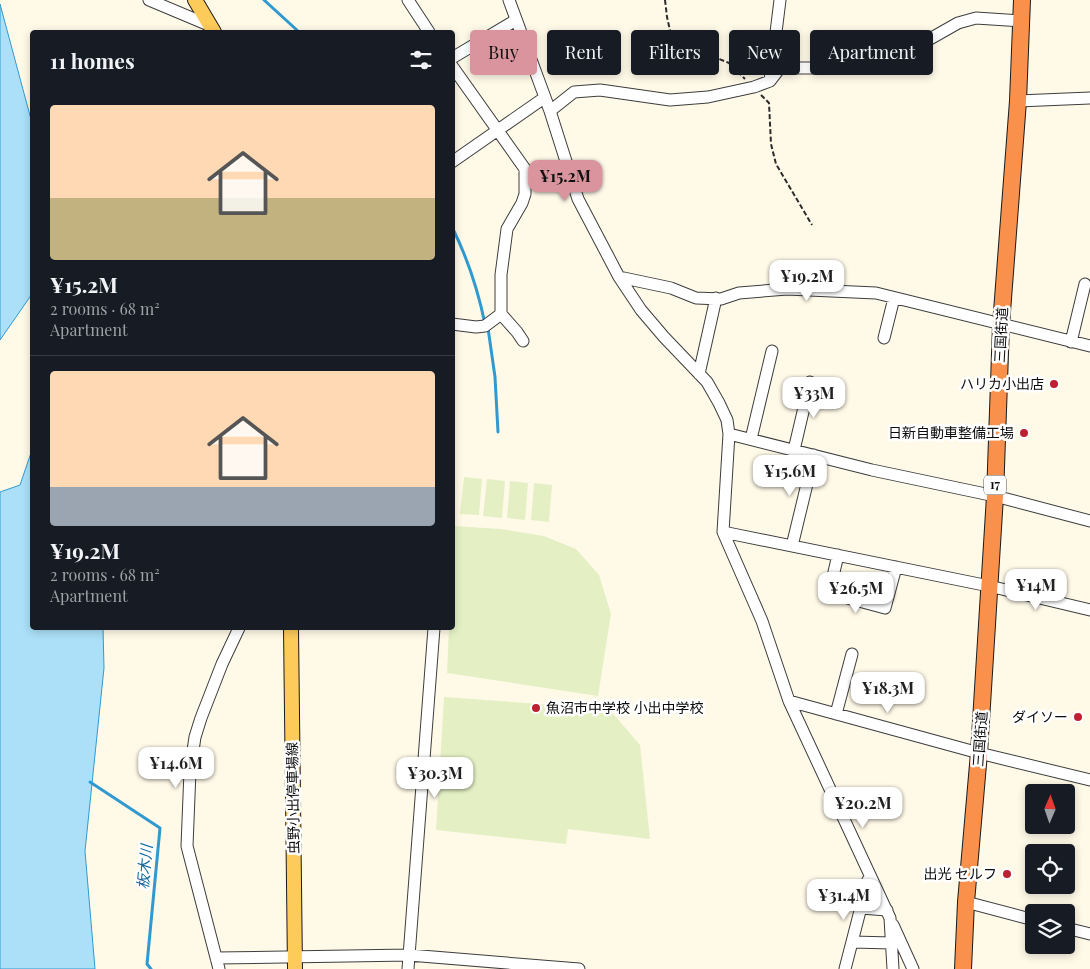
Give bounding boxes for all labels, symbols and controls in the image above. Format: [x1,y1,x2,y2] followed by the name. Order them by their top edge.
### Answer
[470,30,537,75] chip: Buy
[547,30,621,75] chip: Rent
[631,30,719,75] chip: Filters
[729,30,800,75] chip: New
[810,30,933,75] chip: Apartment
[50,46,135,74] text: 11 homes
[407,46,435,74] icon: filters
[198,138,288,228] icon: home
[524,160,606,202] pin: ¥15.2M
[539,165,591,186] text: ¥15.2M
[766,260,848,302] pin: ¥19.2M
[780,265,834,286] text: ¥19.2M
[50,270,118,298] text: ¥15.2M
[50,298,160,319] text: 2 rooms · 68 m²
[990,307,1011,363] street label: 三国街道
[50,319,128,340] text: Apartment
[960,374,1044,393] place label: ハリカ小出店
[784,376,844,419] pin: ¥33M
[1048,378,1060,390] marker: ハリカ小出店
[793,382,835,403] text: ¥33M
[198,403,288,493] icon: home
[888,423,1014,442] place label: 日新自動車整備工場
[1018,427,1030,439] marker: 日新自動車整備工場
[749,454,831,497] pin: ¥15.6M
[764,460,816,481] text: ¥15.6M
[984,476,1006,494] road number: 17
[50,536,120,564] text: ¥19.2M
[50,564,160,585] text: 2 rooms · 68 m²
[1006,568,1066,611] pin: ¥14M
[815,572,897,614] pin: ¥26.5M
[1016,574,1056,595] text: ¥14M
[829,577,883,598] text: ¥26.5M
[50,585,128,606] text: Apartment
[847,672,929,714] pin: ¥18.3M
[862,677,914,698] text: ¥18.3M
[546,698,704,717] place label: 魚沼市中学校 小出中学校
[530,702,542,714] marker: 魚沼市中学校 小出中学校
[1012,707,1068,726] place label: ダイソー
[968,710,991,768] street label: 三国街道
[1072,711,1084,723] marker: ダイソー
[282,742,303,854] street label: 虫野小出停車場線
[135,746,217,789] pin: ¥14.6M
[149,752,203,773] text: ¥14.6M
[394,756,476,799] pin: ¥30.3M
[407,762,463,783] text: ¥30.3M
[1025,784,1075,834] north arrow
[1025,784,1075,954] map controls
[822,786,904,829] pin: ¥20.2M
[834,792,892,813] text: ¥20.2M
[132,842,156,890] water label: 板木川
[1025,844,1075,894] button: locate
[924,864,997,883] place label: 出光 セルフ
[1001,868,1013,880] marker: 出光 セルフ
[803,878,885,921] pin: ¥31.4M
[818,884,870,905] text: ¥31.4M
[1025,904,1075,954] button: layers

